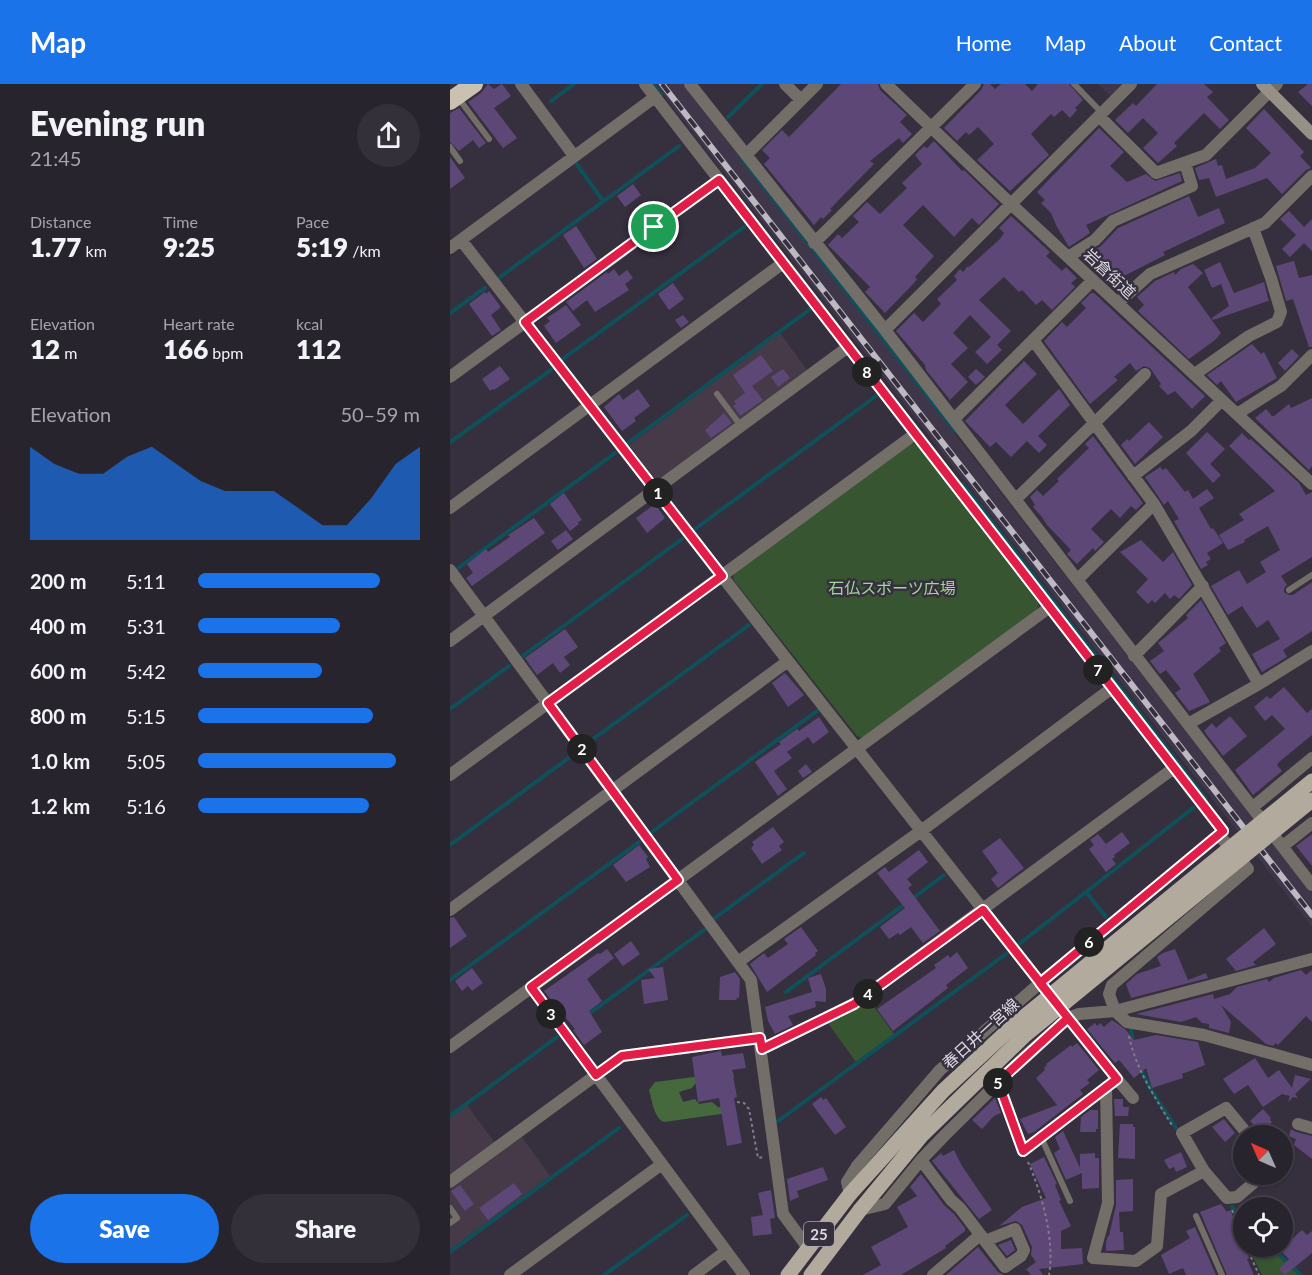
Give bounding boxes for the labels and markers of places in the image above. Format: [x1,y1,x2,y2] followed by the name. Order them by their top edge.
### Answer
[628,201,679,252] pin
[852,357,882,387] pin: 8
[643,478,673,508] pin: 1
[1083,655,1113,685] pin: 7
[567,734,597,764] pin: 2
[1074,927,1104,957] pin: 6
[853,979,883,1009] pin: 4
[536,999,566,1029] pin: 3
[983,1068,1013,1098] pin: 5

